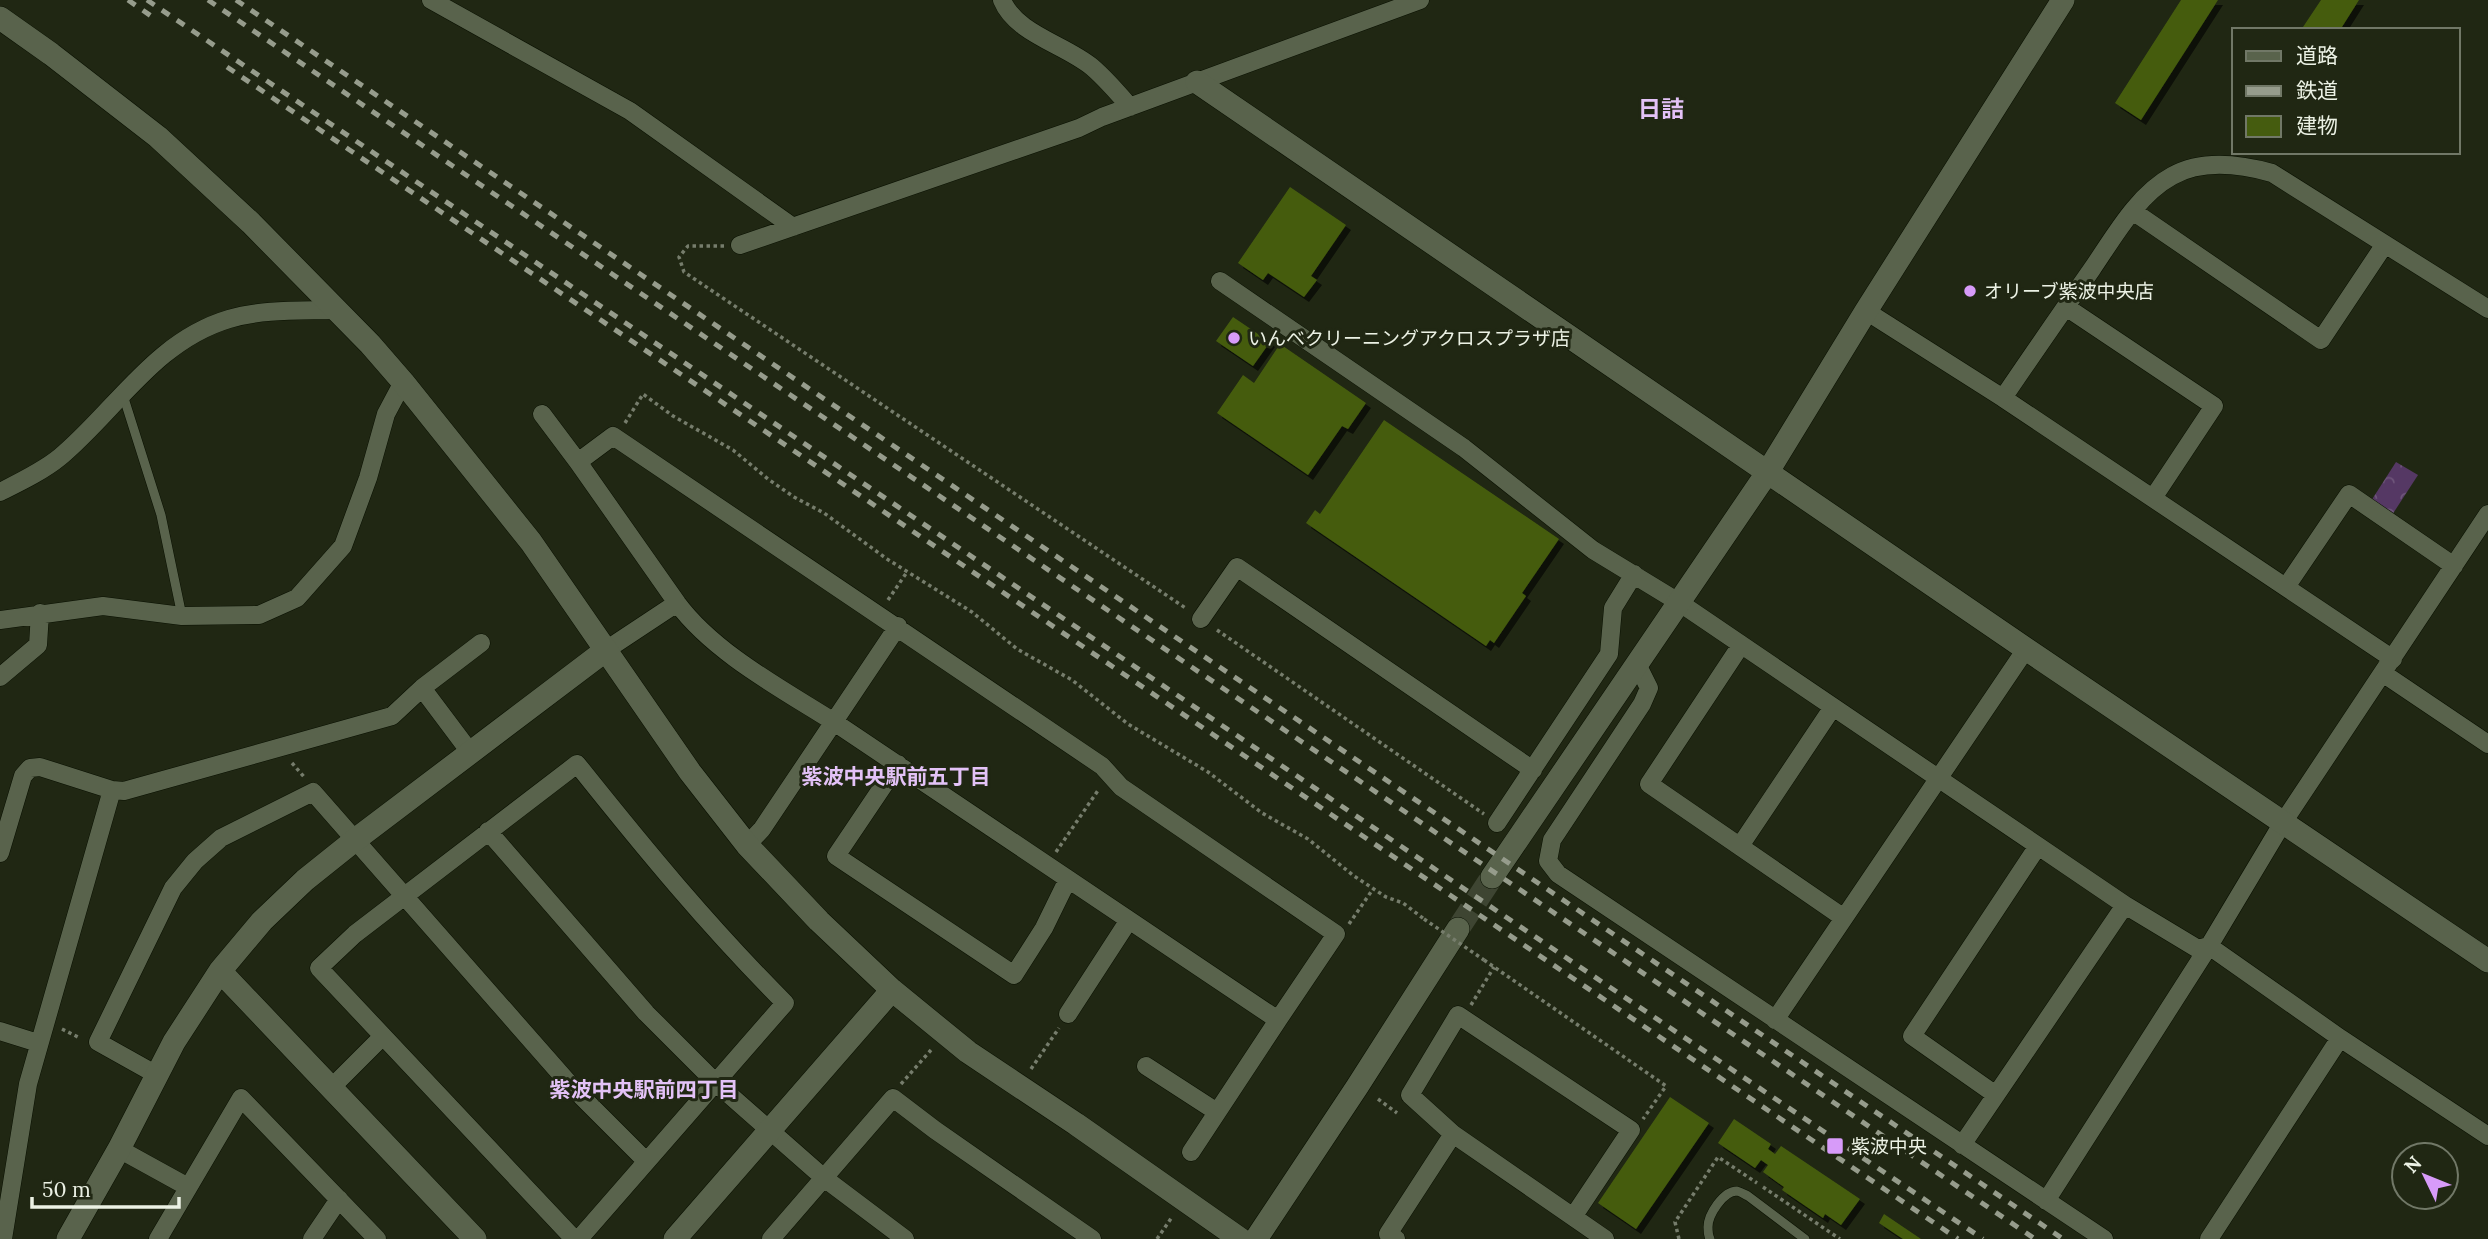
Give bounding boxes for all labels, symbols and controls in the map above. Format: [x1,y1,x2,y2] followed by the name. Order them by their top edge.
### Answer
[2232,28,2460,154] legend
[2296,42,2338,69] text: 道路
[2296,77,2338,104] text: 鉄道
[1638,94,1684,123] district label: 日詰
[2296,112,2338,139] text: 建物
[1984,279,2154,303] place label: オリーブ紫波中央店
[1962,283,1978,299] marker: オリーブ紫波中央店
[1248,326,1570,350] place label: いんべクリーニングアクロスプラザ店
[1226,330,1242,346] marker: いんべクリーニングアクロスプラザ店
[802,763,991,790] district label: 紫波中央駅前五丁目
[550,1076,739,1103] district label: 紫波中央駅前四丁目
[1851,1134,1927,1158] place label: 紫波中央
[1825,1136,1845,1156] marker: 紫波中央
[2390,1141,2460,1211] north arrow
[2399,1151,2427,1178] text: N
[32,1166,178,1210] scale bar
[42,1176,91,1203] text: 50 m

